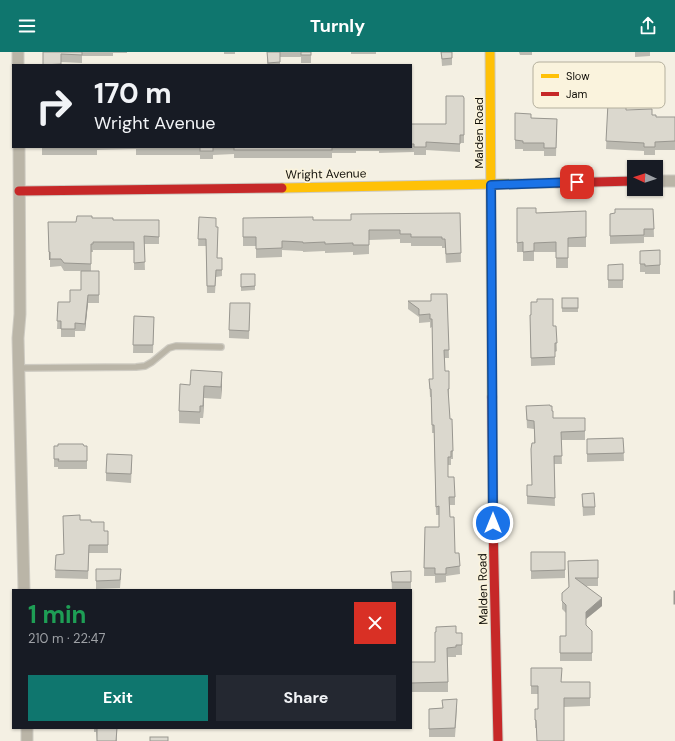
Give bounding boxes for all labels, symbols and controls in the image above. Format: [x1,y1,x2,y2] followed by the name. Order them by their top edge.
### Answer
[310,14,365,38] text: Turnly
[16,15,38,37] icon: menu
[637,15,659,37] icon: share
[533,62,665,108] legend
[566,69,590,83] text: Slow
[94,75,172,112] text: 170 m
[28,80,80,132] icon: right
[566,87,587,101] text: Jam
[471,97,487,169] street label: Malden Road
[94,111,216,135] text: Wright Avenue
[627,160,663,196] north arrow
[627,160,663,196] map controls
[285,165,367,183] street label: Wright Avenue
[560,165,594,199] pin
[566,171,588,193] icon: arrive
[472,502,514,544] position arrow
[474,553,492,625] street label: Malden Road
[28,599,86,630] text: 1 min
[354,602,396,644] button: close
[28,630,105,647] text: 210 m · 22:47
[28,675,208,721] button: Exit
[216,675,396,721] button: Share

